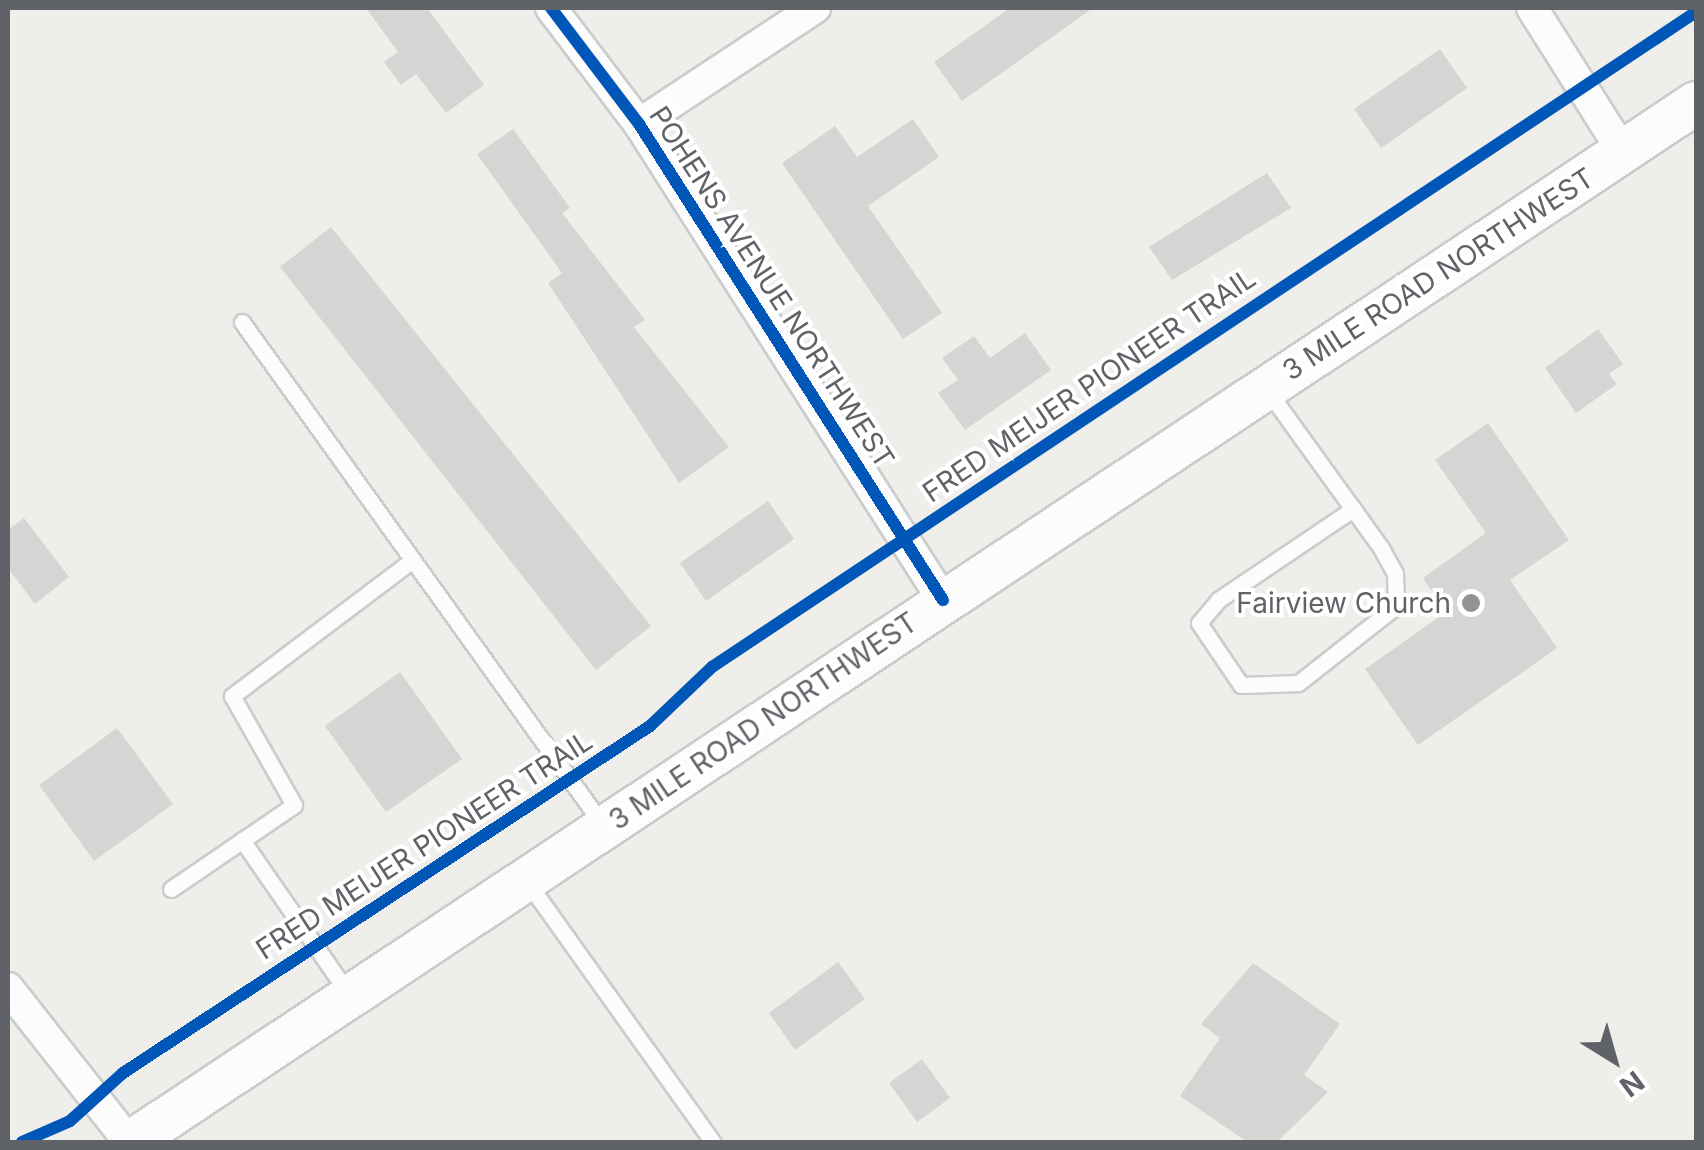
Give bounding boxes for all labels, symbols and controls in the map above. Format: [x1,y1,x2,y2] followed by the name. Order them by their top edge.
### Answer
[642,100,902,474] street label: POHENS AVENUE NORTHWEST
[1276,161,1600,387] street label: 3 MILE ROAD NORTHWEST
[916,261,1262,509] street label: FRED MEIJER PIONEER TRAIL
[1236,586,1451,620] place label: Fairview Church
[1460,592,1482,614] marker: Fairview Church
[603,605,923,837] street label: 3 MILE ROAD NORTHWEST
[250,724,598,966] street label: FRED MEIJER PIONEER TRAIL
[1564,1010,1664,1110] north arrow
[1613,1064,1651,1104] text: N

